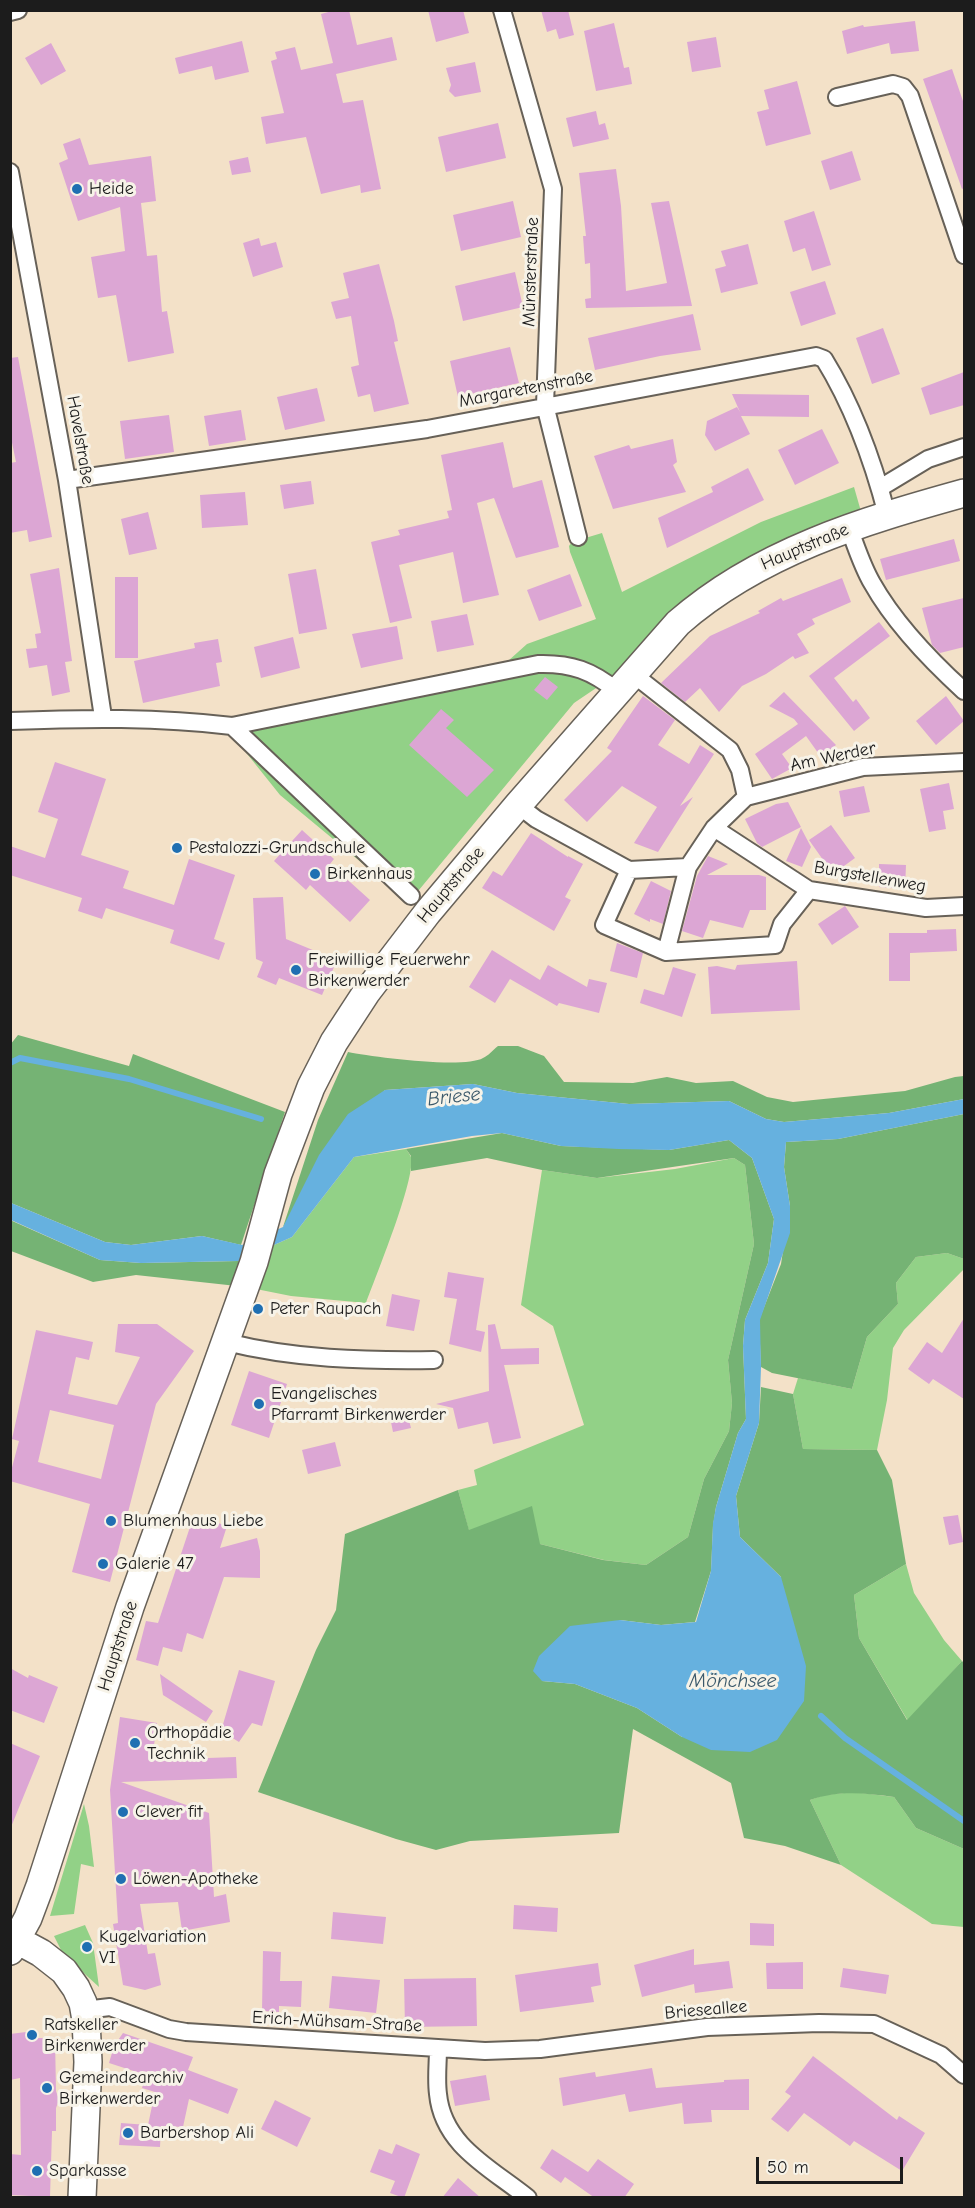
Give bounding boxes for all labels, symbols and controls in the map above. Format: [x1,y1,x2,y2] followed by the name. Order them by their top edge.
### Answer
[89,178,134,200] place label: Heide
[70,182,84,196] marker: Heide
[518,217,544,327] street label: Münsterstraße
[457,365,595,413] street label: Margaretenstraße
[62,394,98,486] street label: Havelstraße
[758,519,852,575] street label: Hauptstraße
[788,737,878,777] street label: Am Werder
[189,837,365,859] place label: Pestalozzi-Grundschule
[170,841,184,855] marker: Pestalozzi-Grundschule
[413,842,489,928] street label: Hauptstraße
[812,857,928,897] street label: Burgstellenweg
[327,863,412,885] place label: Birkenhaus
[308,867,322,881] marker: Birkenhaus
[308,949,470,992] place label: Freiwillige Feuerwehr Birkenwerder
[289,963,303,977] marker: Freiwillige Feuerwehr Birkenwerder
[426,1082,482,1112] water label: Briese
[270,1298,381,1320] place label: Peter Raupach
[251,1302,265,1316] marker: Peter Raupach
[271,1383,446,1426] place label: Evangelisches Pfarramt Birkenwerder
[252,1397,266,1411] marker: Evangelisches Pfarramt Birkenwerder
[123,1510,264,1532] place label: Blumenhaus Liebe
[104,1514,118,1528] marker: Blumenhaus Liebe
[115,1553,194,1575] place label: Galerie 47
[96,1557,110,1571] marker: Galerie 47
[93,1598,143,1694] street label: Hauptstraße
[689,1669,777,1693] water label: Mönchsee
[147,1722,232,1764] place label: Orthopädie Technik
[128,1736,142,1750] marker: Orthopädie Technik
[135,1801,203,1823] place label: Clever fit
[116,1805,130,1819] marker: Clever fit
[133,1868,258,1890] place label: Löwen-Apotheke
[114,1872,128,1886] marker: Löwen-Apotheke
[99,1926,206,1968] place label: Kugelvariation VI
[80,1940,94,1954] marker: Kugelvariation VI
[664,1996,748,2024] street label: Brieseallee
[252,2007,422,2037] street label: Erich-Mühsam-Straße
[44,2014,145,2056] place label: Ratskeller Birkenwerder
[25,2028,39,2042] marker: Ratskeller Birkenwerder
[59,2067,183,2110] place label: Gemeindearchiv Birkenwerder
[40,2081,54,2095] marker: Gemeindearchiv Birkenwerder
[140,2122,254,2144] place label: Barbershop Ali
[121,2126,135,2140] marker: Barbershop Ali
[759,2145,906,2183] scale bar
[767,2157,809,2178] text: 50 m
[49,2160,126,2182] place label: Sparkasse
[30,2164,44,2178] marker: Sparkasse

